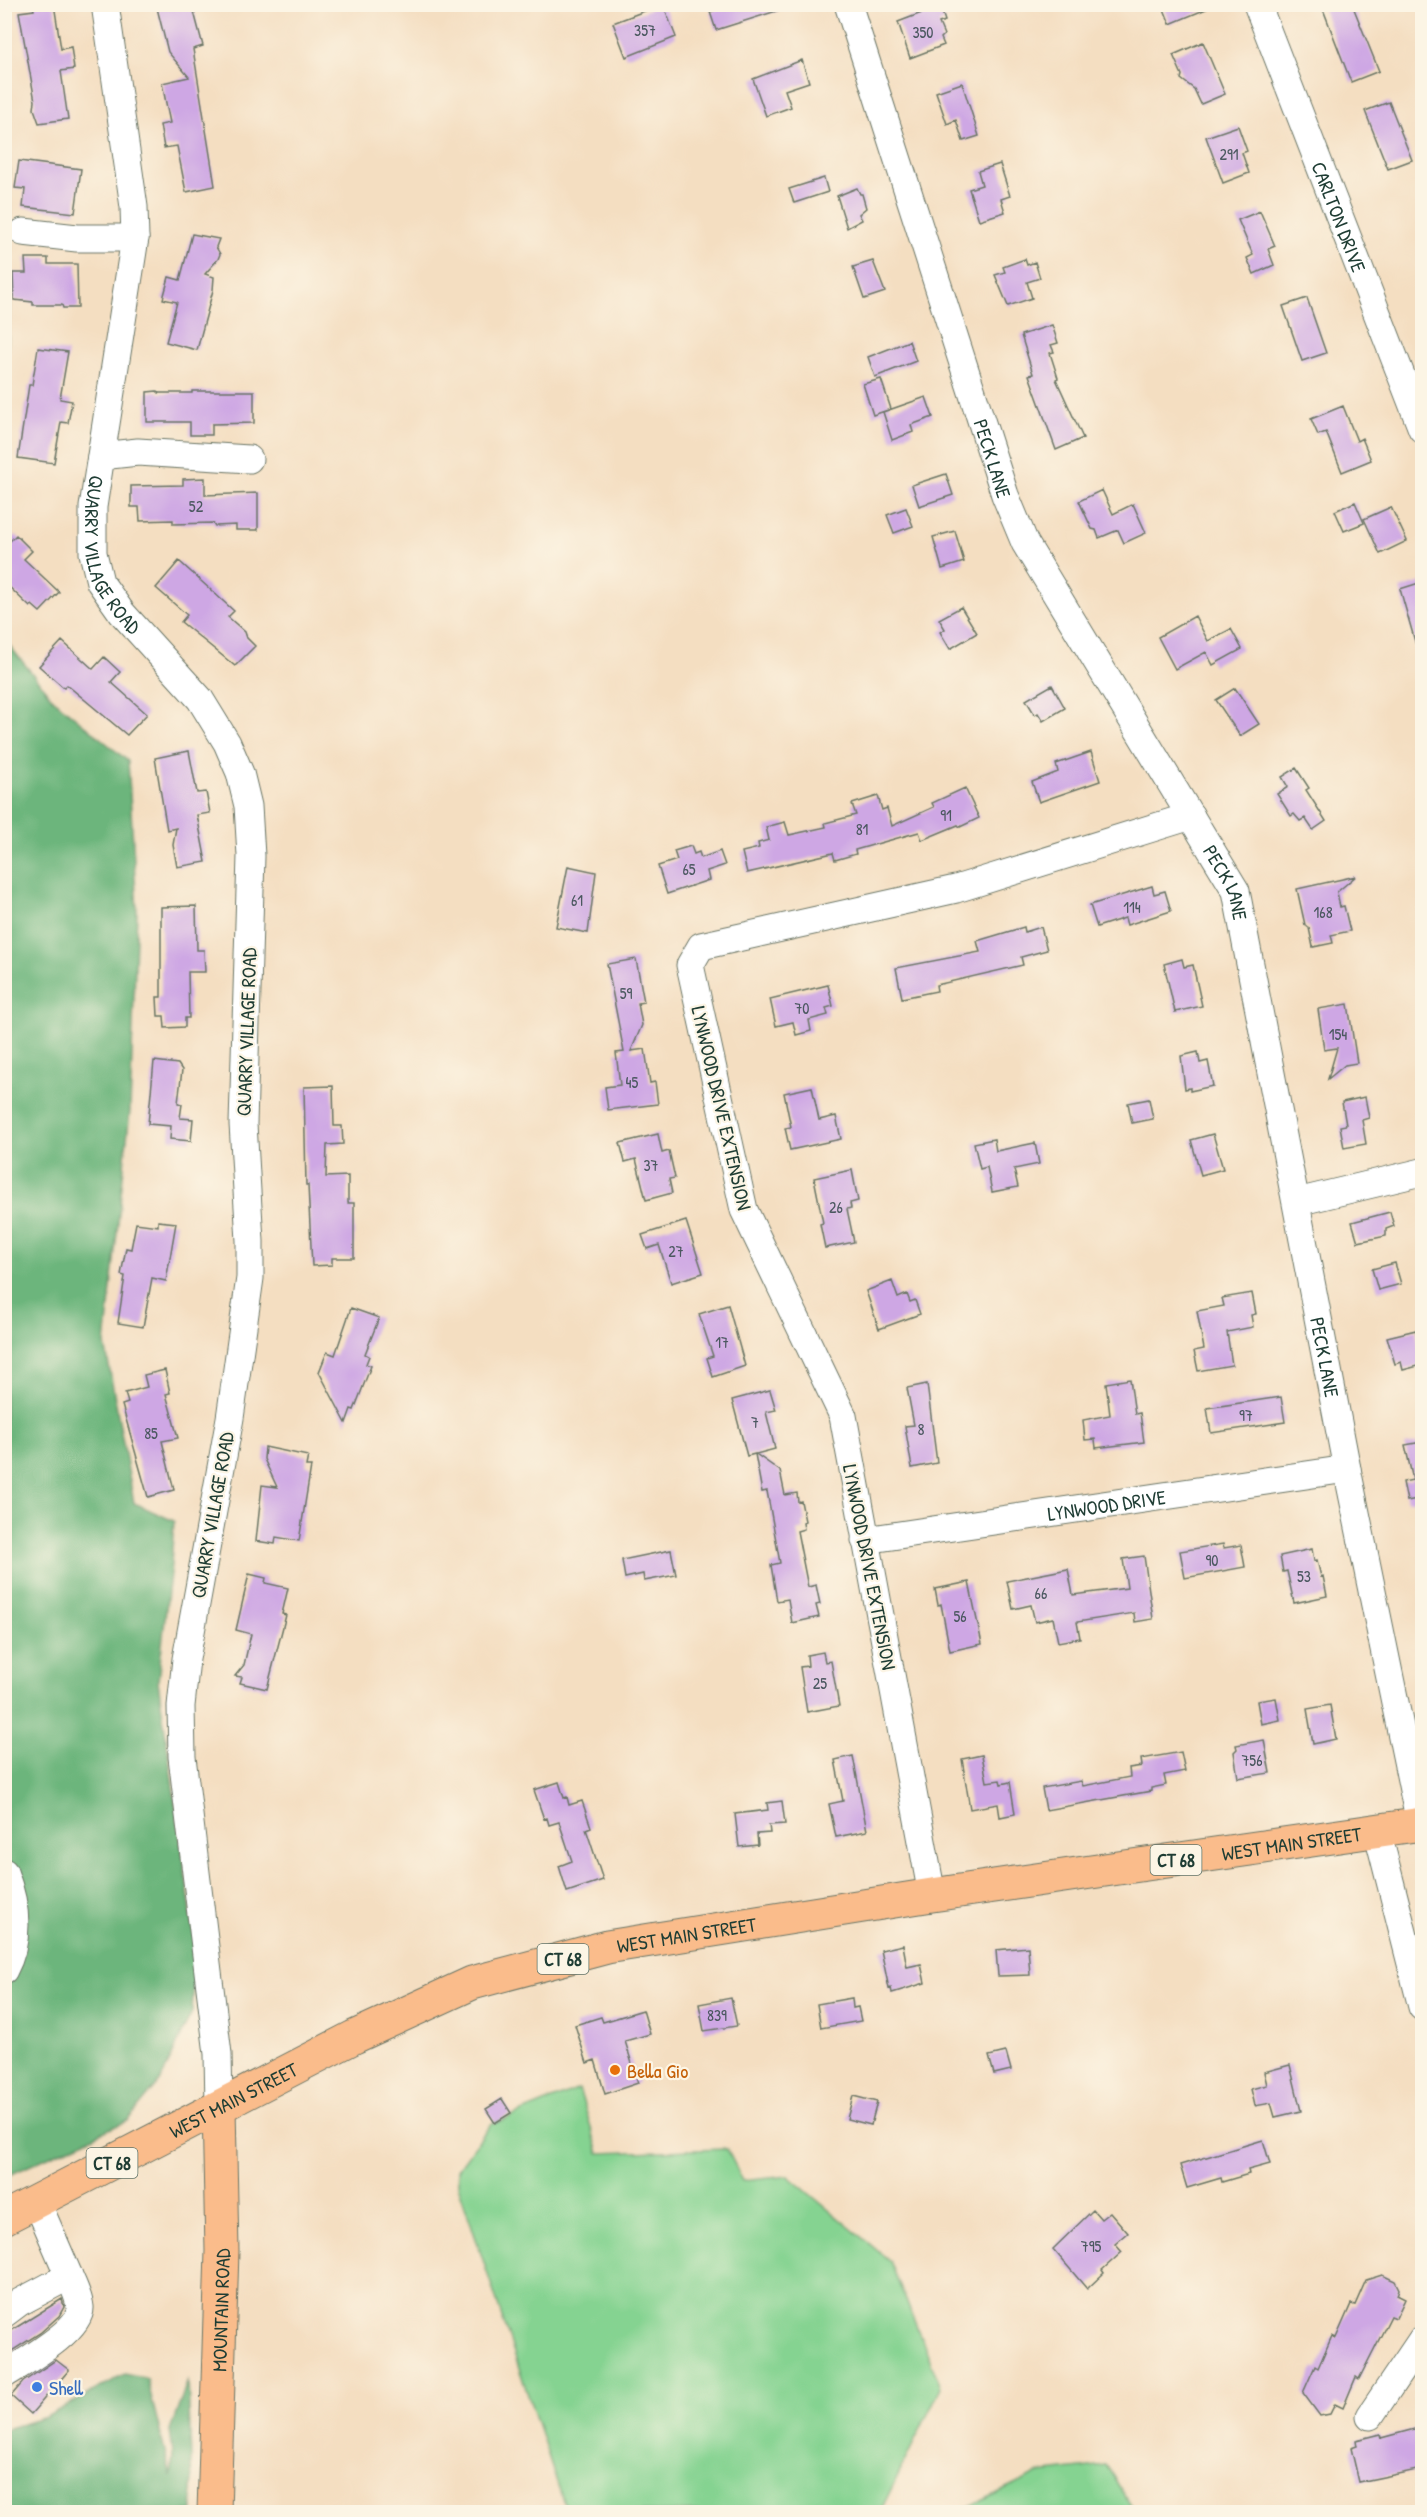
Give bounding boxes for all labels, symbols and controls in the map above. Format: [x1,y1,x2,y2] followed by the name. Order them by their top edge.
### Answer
[634,19,656,41] house number: 357
[912,21,934,43] house number: 350
[1219,143,1239,165] house number: 291
[1306,157,1373,276] street label: CARLTON DRIVE
[968,416,1019,501] street label: PECK LANE
[79,474,148,640] street label: QUARRY VILLAGE ROAD
[189,495,204,517] house number: 52
[940,804,952,826] house number: 91
[856,818,869,840] house number: 81
[1197,839,1255,922] street label: PECK LANE
[682,858,696,880] house number: 65
[571,889,583,911] house number: 61
[1123,896,1141,918] house number: 114
[1313,901,1333,923] house number: 168
[230,947,262,1117] street label: QUARRY VILLAGE ROAD
[620,982,632,1004] house number: 59
[794,997,810,1019] house number: 70
[685,1003,759,1213] street label: LYNWOOD DRIVE EXTENSION
[1329,1023,1347,1045] house number: 154
[626,1071,639,1093] house number: 45
[643,1154,659,1176] house number: 37
[829,1196,843,1218] house number: 26
[668,1240,684,1262] house number: 27
[1305,1315,1346,1400] street label: PECK LANE
[715,1331,729,1353] house number: 17
[1239,1404,1253,1426] house number: 97
[751,1411,759,1433] house number: 7
[918,1418,925,1440] house number: 8
[144,1422,158,1444] house number: 85
[184,1429,240,1600] street label: QUARRY VILLAGE ROAD
[837,1462,903,1672] street label: LYNWOOD DRIVE EXTENSION
[1046,1482,1167,1526] street label: LYNWOOD DRIVE
[1205,1549,1219,1571] house number: 90
[1297,1565,1311,1587] house number: 53
[1035,1582,1047,1604] house number: 66
[953,1605,967,1627] house number: 56
[813,1672,827,1694] house number: 25
[1241,1749,1263,1771] house number: 756
[1220,1819,1364,1866] street label: WEST MAIN STREET
[1150,1845,1202,1875] road number: CT 68
[615,1910,759,1959] street label: WEST MAIN STREET
[538,1944,588,1974] road number: CT 68
[707,2004,727,2026] house number: 839
[164,2055,302,2144] street label: WEST MAIN STREET
[627,2057,688,2084] place label: Bella Gio
[608,2063,622,2077] marker: Bella Gio
[86,2148,138,2178] road number: CT 68
[1081,2235,1102,2257] house number: 795
[205,2248,236,2372] street label: MOUNTAIN ROAD
[49,2374,84,2401] place label: Shell
[30,2380,44,2394] marker: Shell

